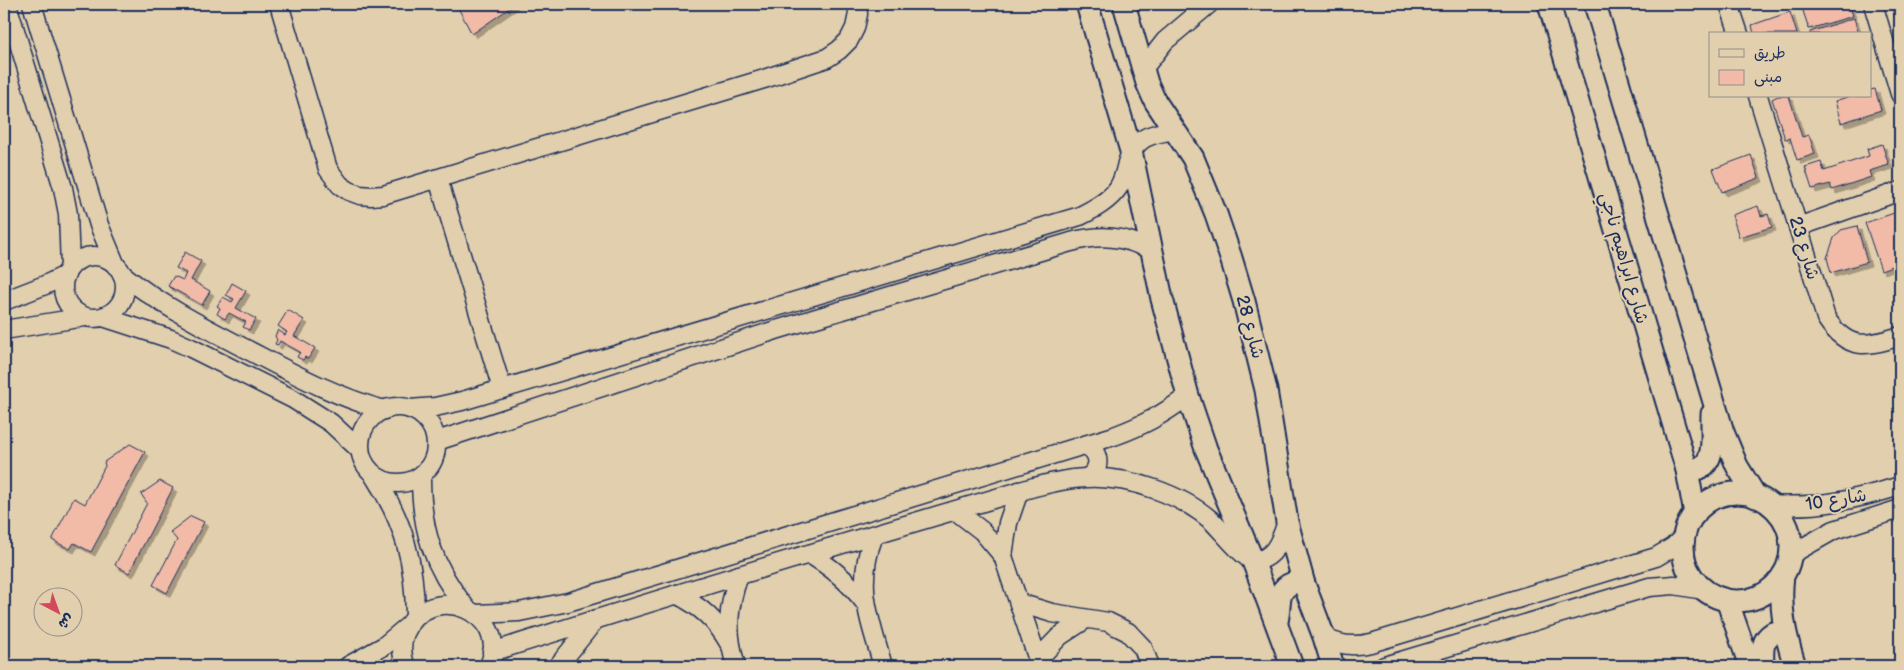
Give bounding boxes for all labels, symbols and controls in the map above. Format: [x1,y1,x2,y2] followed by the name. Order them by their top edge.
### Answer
[1709,32,1872,98] legend
[1754,44,1786,63] text: طريق
[1754,68,1782,87] text: مبنى
[1590,190,1653,328] street label: شارع ابراهيم ناجي
[1783,214,1824,283] street label: شارع 23
[1230,293,1269,361] street label: شارع 28
[1804,485,1868,516] street label: شارع 10
[32,588,82,638] north arrow
[55,610,78,633] text: ش

